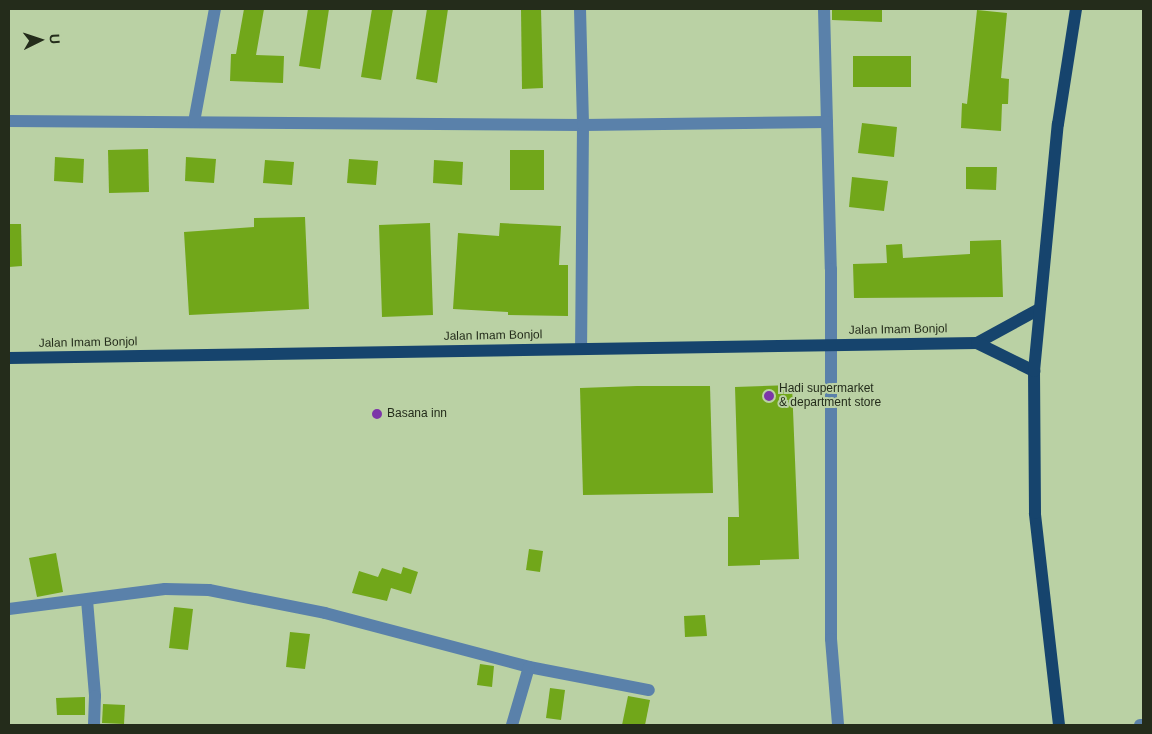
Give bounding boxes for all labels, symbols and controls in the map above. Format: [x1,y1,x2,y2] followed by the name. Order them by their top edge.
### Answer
[15,15,65,65] north arrow
[47,33,63,45] text: U
[849,322,947,338] street label: Jalan Imam Bonjol
[444,328,542,344] street label: Jalan Imam Bonjol
[39,335,137,351] street label: Jalan Imam Bonjol
[779,382,881,410] place label: Hadi supermarket & department store
[763,390,775,402] marker: Hadi supermarket & department store
[387,407,447,421] place label: Basana inn
[371,408,383,420] marker: Basana inn

